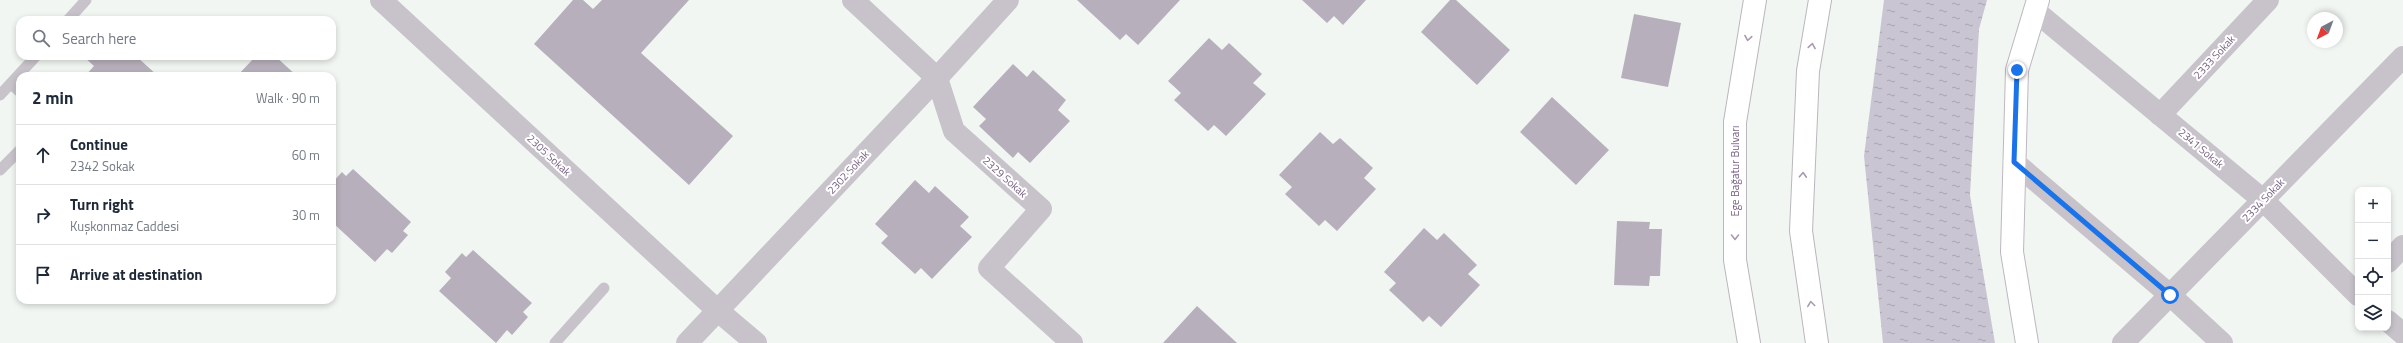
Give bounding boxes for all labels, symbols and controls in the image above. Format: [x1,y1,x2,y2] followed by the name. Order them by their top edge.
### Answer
[2307,12,2343,48] north arrow
[16,16,336,60] search box
[30,27,52,49] icon: search
[62,27,136,50] text: Search here
[2189,31,2239,83] street label: 2333 Sokak
[1745,35,1753,42] one-way arrow
[1807,43,1816,49] one-way arrow
[2008,61,2026,79] route end
[32,85,73,111] text: 2 min
[256,88,320,108] text: Walk · 90 m
[2175,124,2228,172] street label: 2341 Sokak
[1727,125,1743,217] street label: Ege Bağatur Bulvarı
[523,130,575,180] street label: 2305 Sokak
[70,133,128,156] text: Continue
[32,144,54,166] icon: ahead
[292,145,320,165] text: 60 m
[823,146,873,198] street label: 2302 Sokak
[979,153,1031,202] street label: 2329 Sokak
[70,156,135,176] text: 2342 Sokak
[1799,172,1807,178] one-way arrow
[2238,174,2288,225] street label: 2334 Sokak
[2355,187,2391,331] map controls
[2355,187,2391,223] button: +
[70,193,134,216] text: Turn right
[32,204,54,226] icon: right
[292,205,320,225] text: 30 m
[70,216,179,236] text: Kuşkonmaz Caddesi
[2355,223,2391,259] button: −
[1731,234,1739,240] one-way arrow
[2355,259,2391,295] button: locate
[70,263,203,286] text: Arrive at destination
[32,264,54,286] icon: arrive
[2161,286,2179,304] route start
[2355,295,2391,331] button: layers
[1807,301,1816,307] one-way arrow

